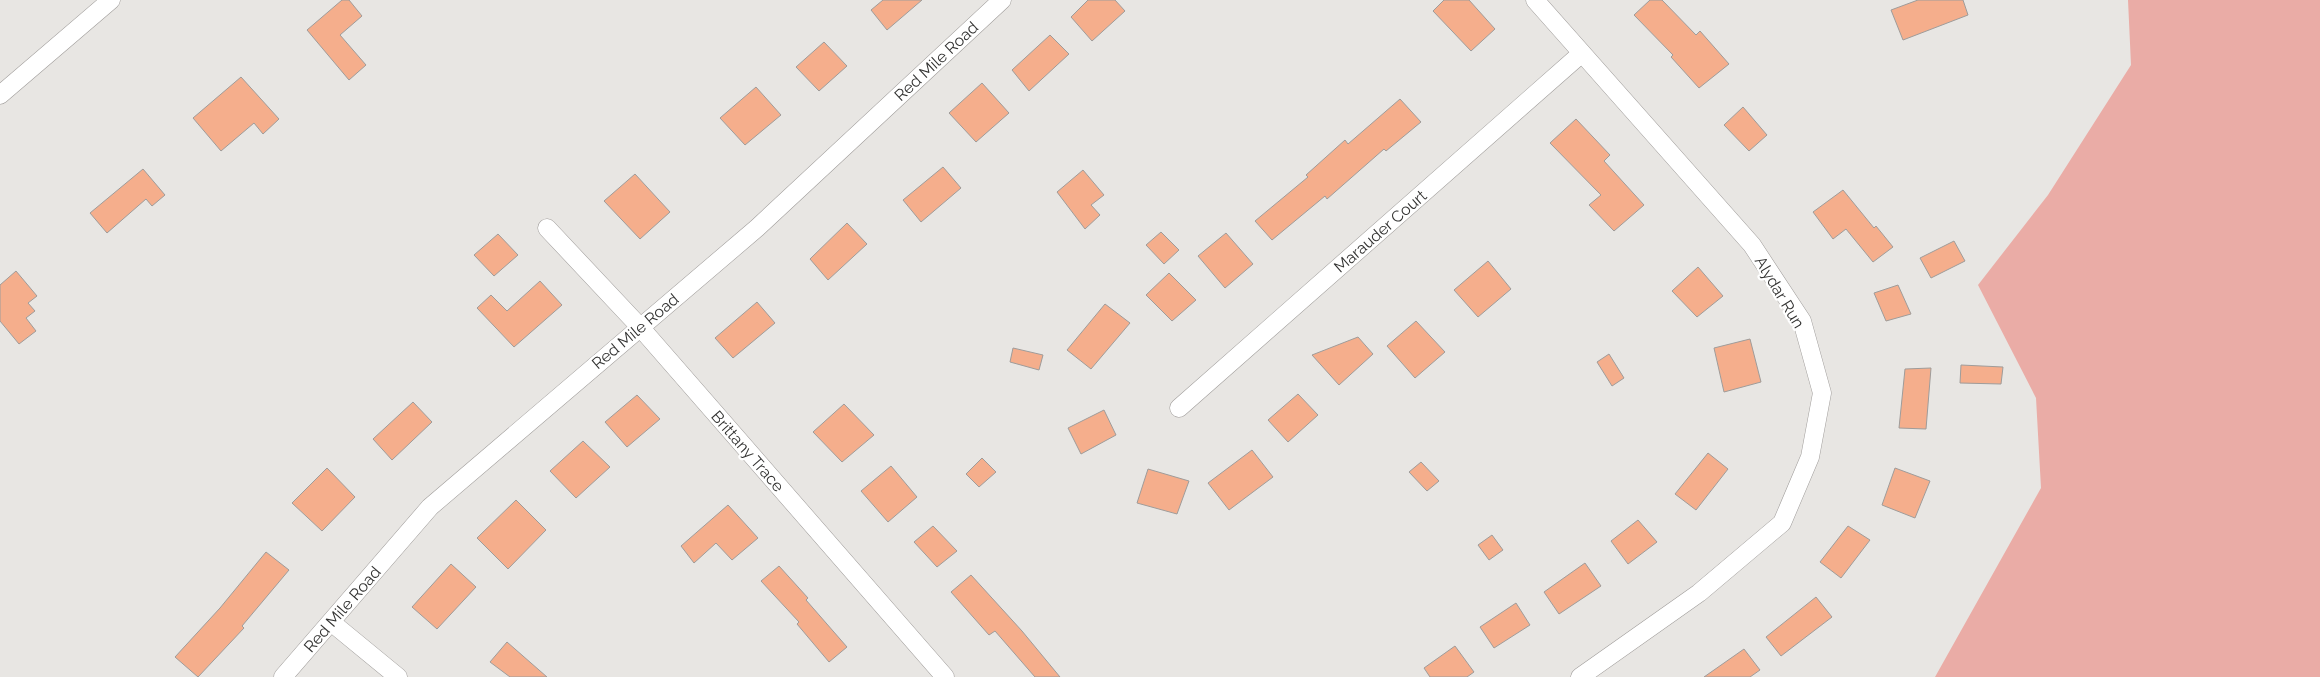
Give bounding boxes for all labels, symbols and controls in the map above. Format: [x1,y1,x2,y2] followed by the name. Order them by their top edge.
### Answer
[891,18,982,105] street label: Red Mile Road
[1330,186,1431,277] street label: Marauder Court
[1751,253,1808,332] street label: Alydar Run
[588,290,683,373] street label: Red Mile Road
[707,407,788,496] street label: Brittany Trace
[300,563,385,656] street label: Red Mile Road

